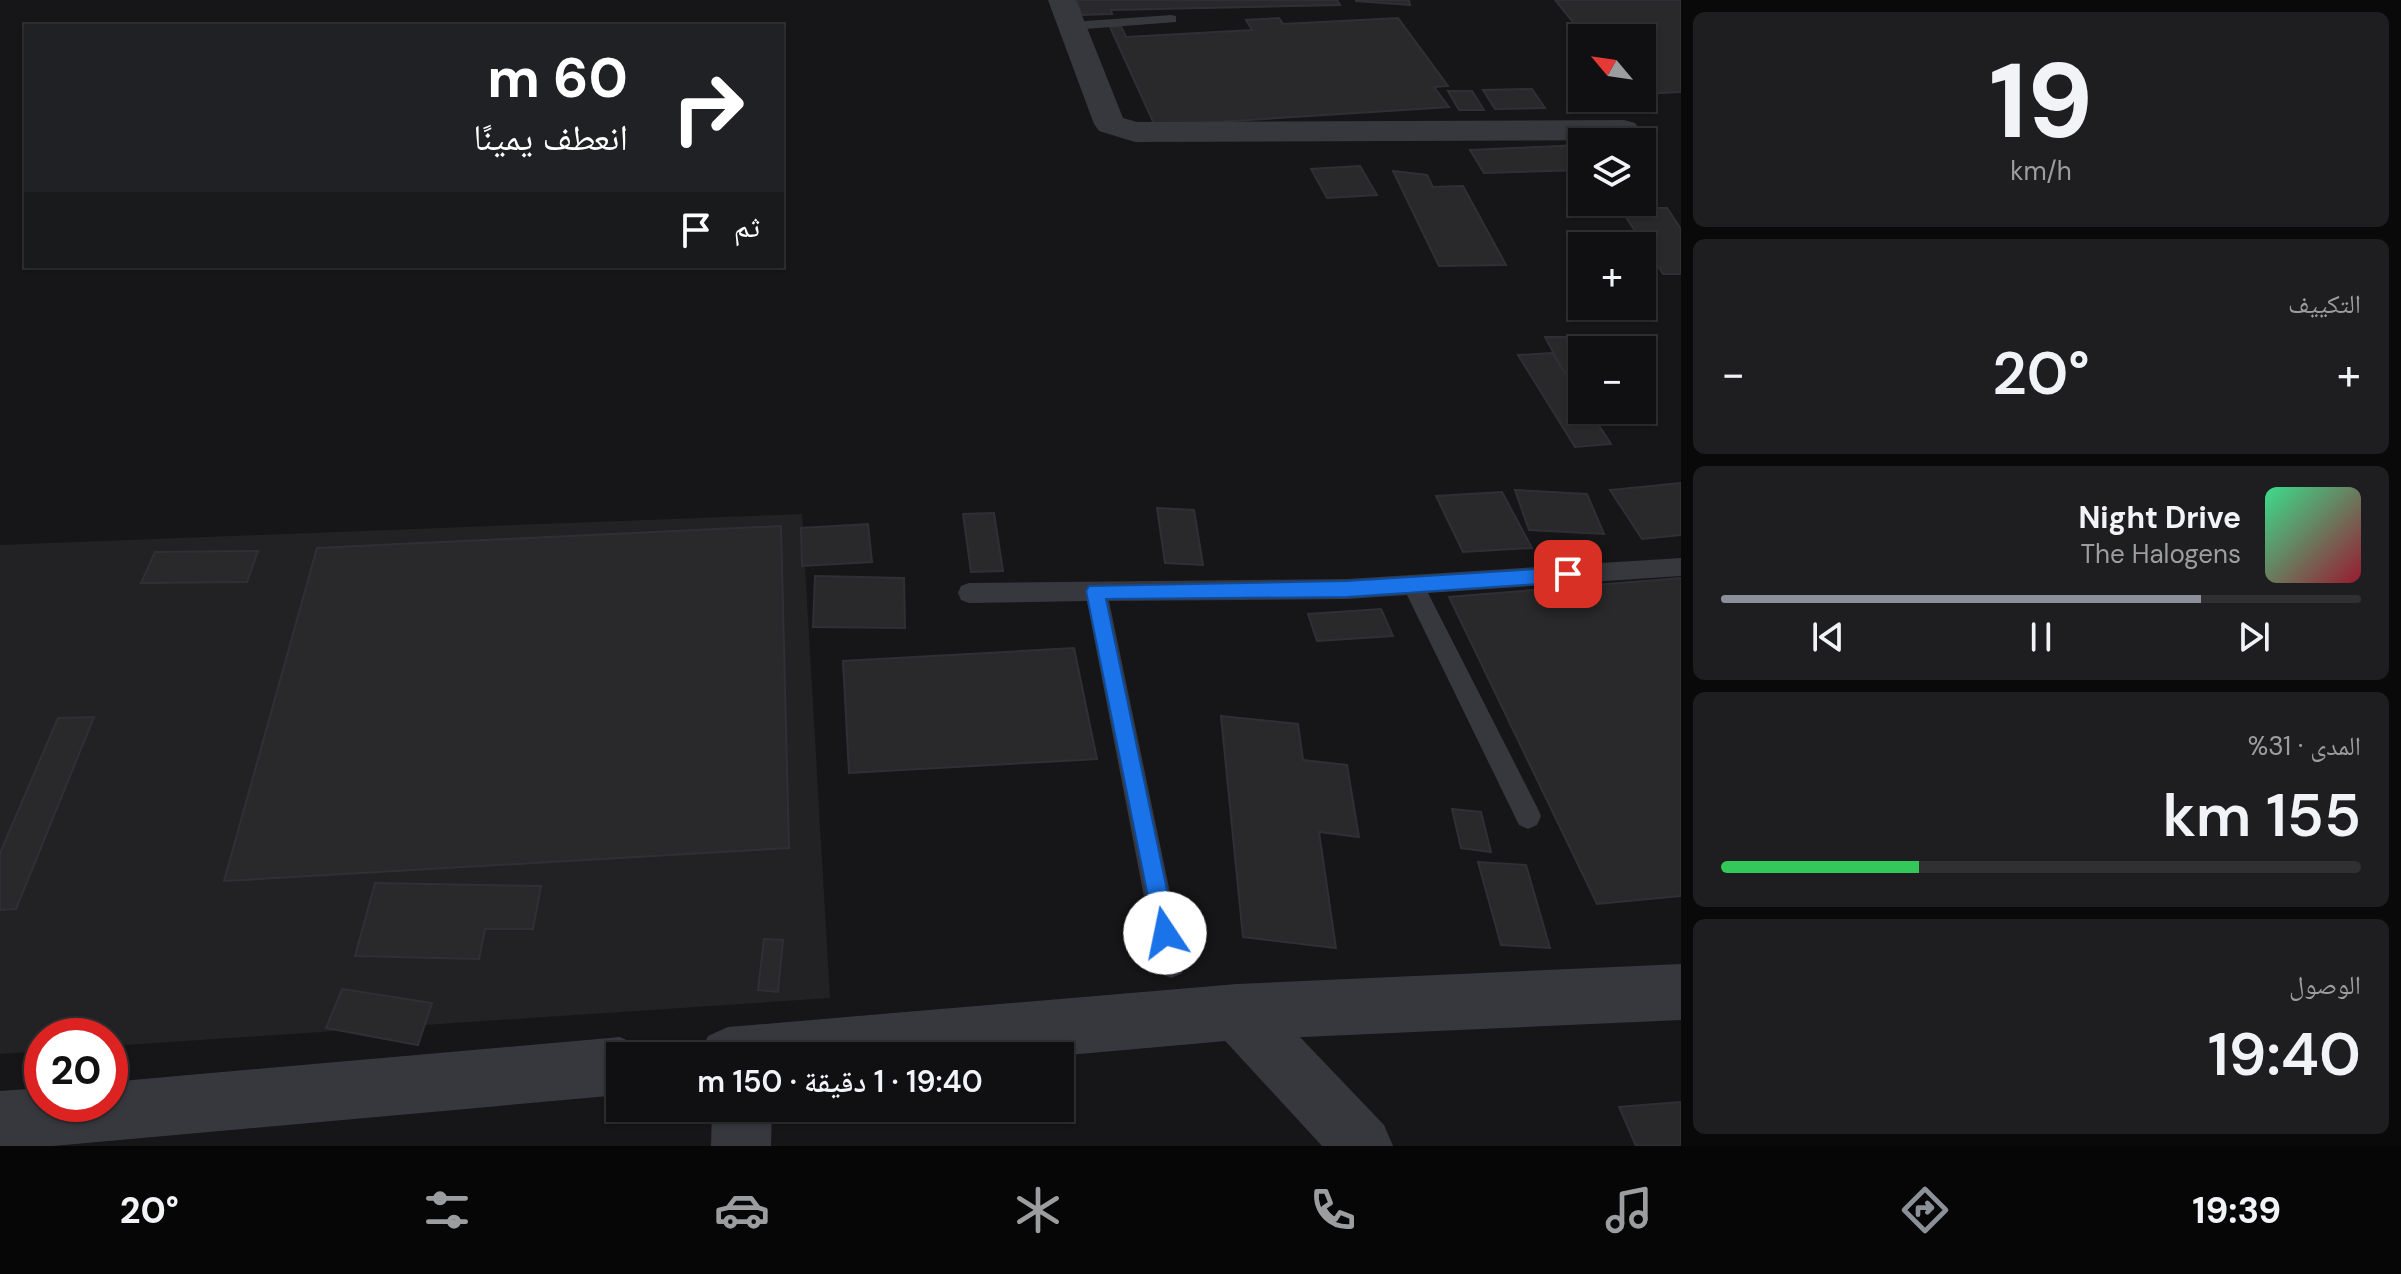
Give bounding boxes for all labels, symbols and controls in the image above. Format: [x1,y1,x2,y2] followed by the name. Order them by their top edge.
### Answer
[1568,24,1656,112] north arrow
[1568,24,1656,424] map controls
[1989,34,2093,169] text: 19
[487,41,628,114] text: 60 m
[656,56,760,160] icon: right
[473,114,628,161] text: انعطف يمينًا
[1568,128,1656,216] button: layers
[2010,154,2072,188] text: km/h
[734,207,760,246] text: ثم
[674,208,718,252] icon: arrive
[1568,232,1656,320] button: +
[2288,287,2361,321] text: التكييف
[1992,334,2090,413] text: 20°
[1568,336,1656,424] button: −
[1721,345,1745,403] text: −
[2337,345,2361,403] text: +
[2078,498,2241,537] text: Night Drive
[2081,537,2241,571] text: The Halogens
[1534,540,1602,608] pin
[1546,552,1590,596] icon: arrive
[1806,615,1850,659] icon: previous
[2019,615,2063,659] icon: pause
[2232,615,2276,659] icon: next
[2248,729,2361,763] text: المدى · 31%
[2162,776,2361,855] text: 155 km
[1123,891,1207,975] position arrow
[2289,968,2361,1002] text: الوصول
[2208,1015,2361,1094] text: 19:40
[24,1018,128,1122] speed limit sign: 20
[697,1062,983,1101] text: 19:40 · 1 دقيقة · 150 m
[419,1182,475,1238] icon: filters
[714,1182,770,1238] icon: car
[1010,1182,1066,1238] icon: climate
[1305,1182,1361,1238] icon: phone
[1601,1182,1657,1238] icon: music
[1897,1182,1953,1238] icon: directions
[120,1187,179,1234] text: 20°
[2192,1187,2281,1234] text: 19:39

